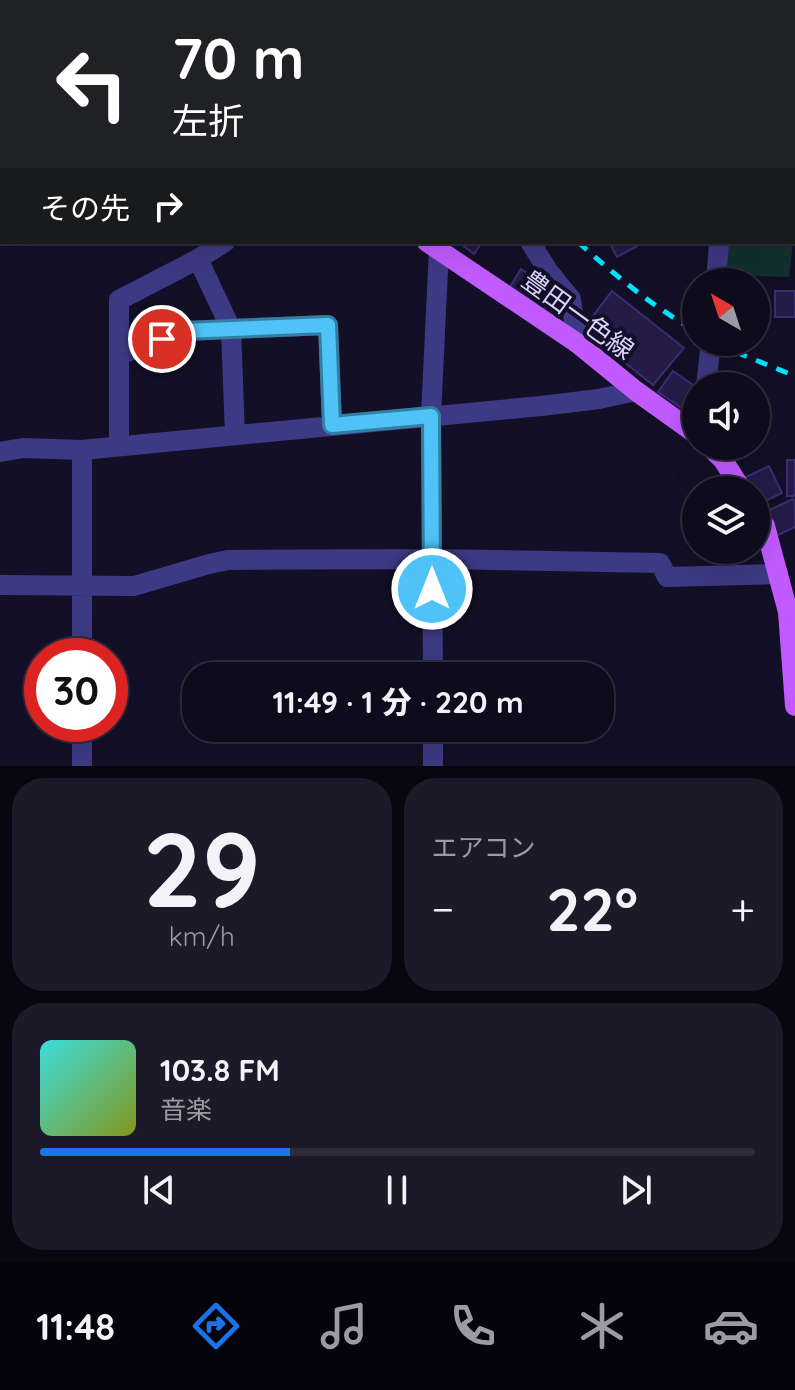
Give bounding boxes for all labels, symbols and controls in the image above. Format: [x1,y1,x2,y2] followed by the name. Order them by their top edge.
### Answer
[172,23,304,93] text: 70 m
[40,32,144,136] icon: left
[172,98,244,143] text: 左折
[146,184,190,228] icon: right
[40,189,130,227] text: その先
[516,263,641,366] street label: 豊田一色線
[682,268,770,356] north arrow
[682,268,770,564] map controls
[128,305,196,373] pin
[140,317,184,361] icon: arrive
[682,372,770,460] button: sound
[682,476,770,564] button: layers
[390,547,474,631] position arrow
[24,638,128,742] speed limit sign: 30
[272,683,524,721] text: 11:49 · 1 分 · 220 m
[143,803,261,933] text: 29
[432,831,536,864] text: エアコン
[546,871,638,946] text: 22°
[432,881,454,936] text: −
[730,881,755,936] text: +
[169,920,235,953] text: km/h
[160,1051,280,1089] text: 103.8 FM
[160,1093,212,1126] text: 音楽
[137,1168,181,1212] icon: previous
[375,1168,419,1212] icon: pause
[614,1168,658,1212] icon: next
[188,1298,244,1354] icon: directions
[316,1298,372,1354] icon: music
[445,1298,501,1354] icon: phone
[574,1298,630,1354] icon: climate
[703,1298,759,1354] icon: car
[36,1304,115,1349] text: 11:48

